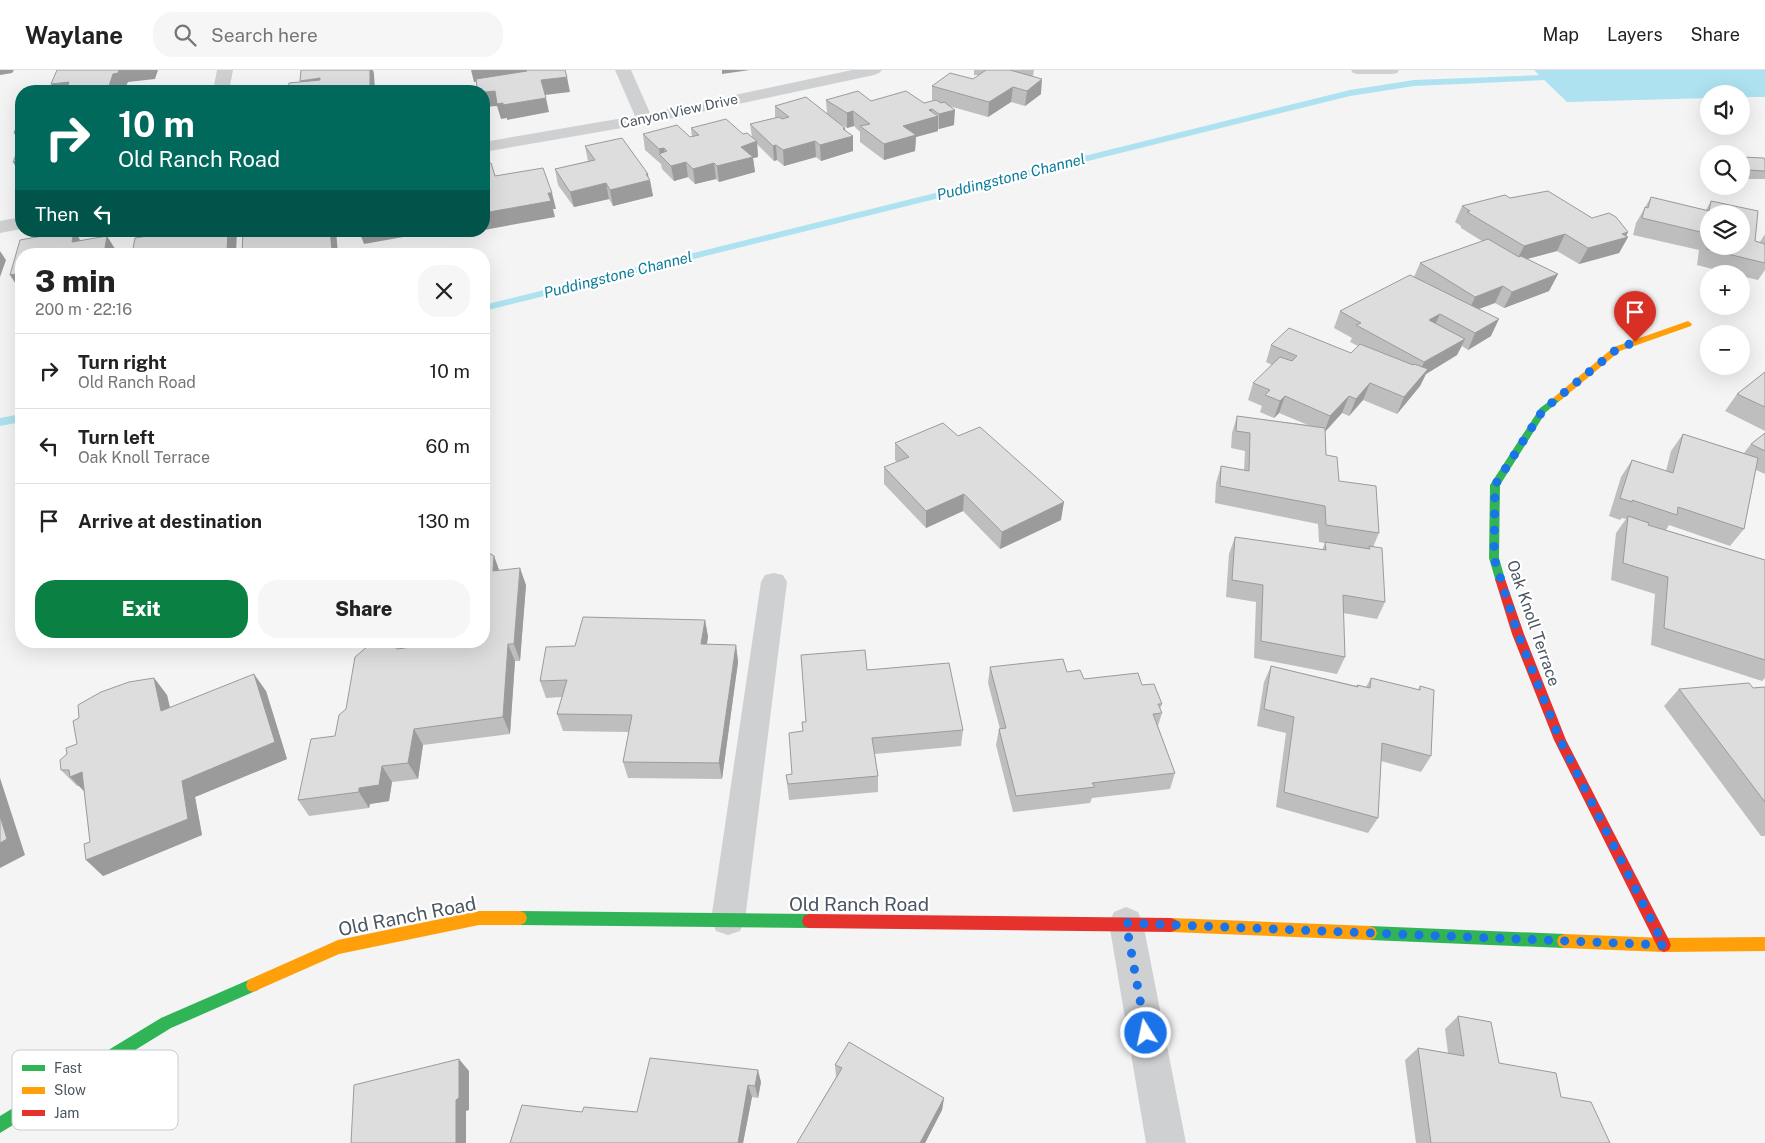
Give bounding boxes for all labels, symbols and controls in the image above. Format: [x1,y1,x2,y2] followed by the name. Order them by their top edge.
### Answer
[153,12,503,57] search box
[25,21,123,49] text: Waylane
[171,21,199,49] icon: search
[211,24,318,46] text: Search here
[1543,24,1579,45] text: Map
[1607,24,1663,45] text: Layers
[1691,24,1740,45] text: Share
[1700,85,1750,375] map controls
[1700,85,1750,135] button: sound
[619,91,739,131] street label: Canyon View Drive
[118,104,195,145] text: 10 m
[35,105,100,170] icon: right
[1700,145,1750,195] button: search
[118,146,280,172] text: Old Ranch Road
[935,150,1087,203] water label: Puddingstone Channel
[89,200,117,228] icon: left
[35,203,79,225] text: Then
[1700,205,1750,255] button: layers
[542,248,694,301] water label: Puddingstone Channel
[35,263,116,299] text: 3 min
[418,265,470,317] button: close
[1700,265,1750,315] button: +
[1614,291,1656,342] pin
[1621,298,1649,326] icon: arrive
[35,300,132,319] text: 200 m · 22:16
[1700,325,1750,375] button: −
[78,351,167,373] text: Turn right
[35,357,63,385] icon: right
[430,360,470,382] text: 10 m
[78,373,196,392] text: Old Ranch Road
[78,426,155,448] text: Turn left
[35,432,63,460] icon: left
[426,435,470,457] text: 60 m
[78,448,210,467] text: Oak Knoll Terrace
[35,507,63,535] icon: arrive
[78,510,262,532] text: Arrive at destination
[418,510,470,532] text: 130 m
[1503,558,1564,689] street label: Oak Knoll Terrace
[35,580,248,638] button: Exit
[258,580,470,638] button: Share
[336,892,478,940] street label: Old Ranch Road
[789,893,929,915] street label: Old Ranch Road
[1119,1006,1171,1058] position arrow
[12,1050,178,1130] legend
[54,1060,82,1076] text: Fast
[54,1082,86,1098] text: Slow
[54,1105,79,1121] text: Jam

